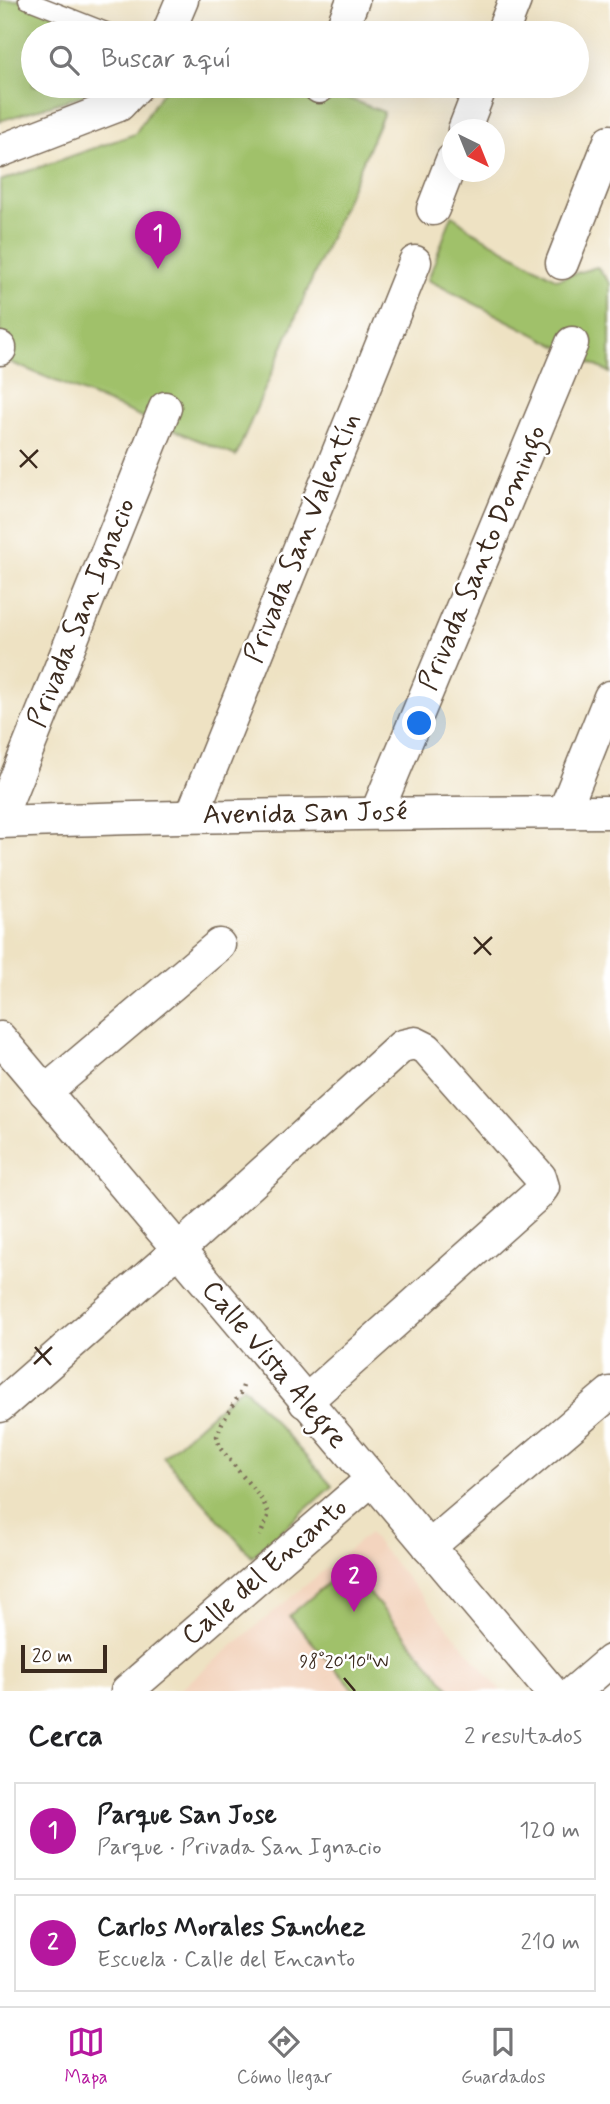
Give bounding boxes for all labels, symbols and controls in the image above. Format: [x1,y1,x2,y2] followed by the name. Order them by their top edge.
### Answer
[21,21,589,98] search box
[45,41,83,79] icon: search
[101,43,232,77] text: Buscar aquí
[442,119,505,182] north arrow
[135,211,181,269] pin: 1
[236,407,370,669] street label: Privada San Valentín
[410,420,558,698] street label: Privada Santo Domingo
[19,493,145,733] street label: Privada San Ignacio
[402,706,436,740] your location
[202,794,408,834] street label: Avenida San José
[190,1273,355,1459] street label: Calle Vista Alegre
[174,1490,356,1654] street label: Calle del Encanto
[331,1554,377,1612] pin: 2
[21,1642,107,1674] scale bar
[32,1644,72,1669] text: 20 m
[300,1650,388,1674] text: 98°20'10"W
[28,1717,103,1756] text: Cerca
[464,1722,582,1752] text: 2 resultados
[97,1799,277,1833] text: Parque San Jose
[48,1816,58,1846] text: 1
[519,1816,580,1846] text: 120 m
[97,1833,382,1863] text: Parque · Privada San Ignacio
[97,1911,365,1945] text: Carlos Morales Sanchez
[47,1928,59,1958] text: 2
[520,1928,580,1958] text: 210 m
[97,1945,355,1975] text: Escuela · Calle del Encanto
[65,2023,108,2090] tab: Mapa
[237,2023,332,2090] tab: Cómo llegar
[461,2023,545,2090] tab: Guardados

